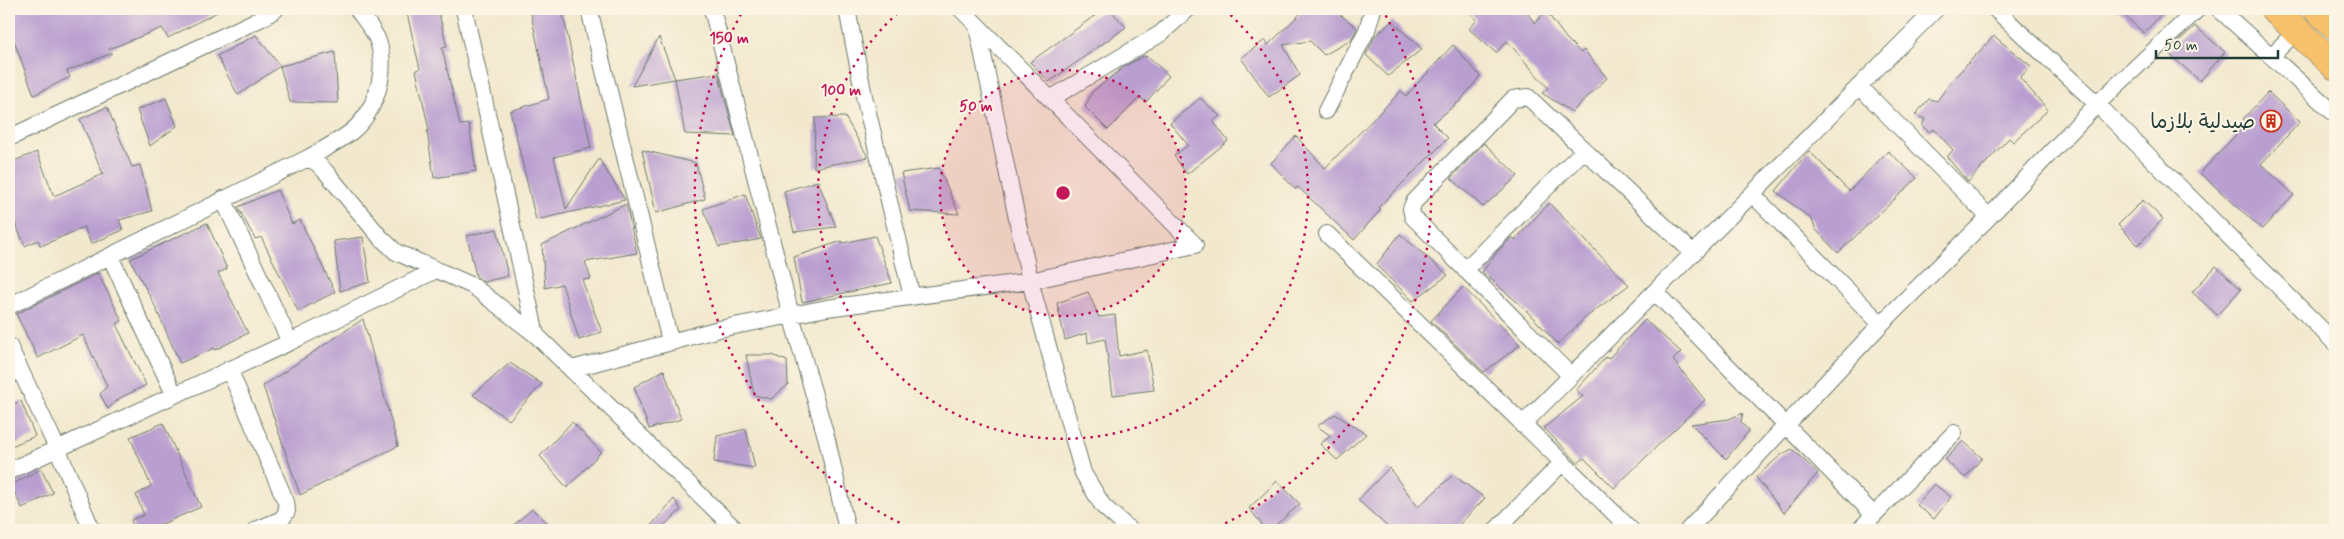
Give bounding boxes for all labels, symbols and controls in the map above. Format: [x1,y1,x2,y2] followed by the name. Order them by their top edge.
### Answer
[2156,28,2279,60] scale bar
[709,29,749,49] text: 150 m
[2164,36,2198,56] text: 50 m
[821,81,861,101] text: 100 m
[959,97,993,117] text: 50 m
[2150,109,2255,136] place label: صيدلية بلازما
[2259,109,2283,133] building icon: صيدلية بلازما
[1054,184,1072,202] centre of rings

